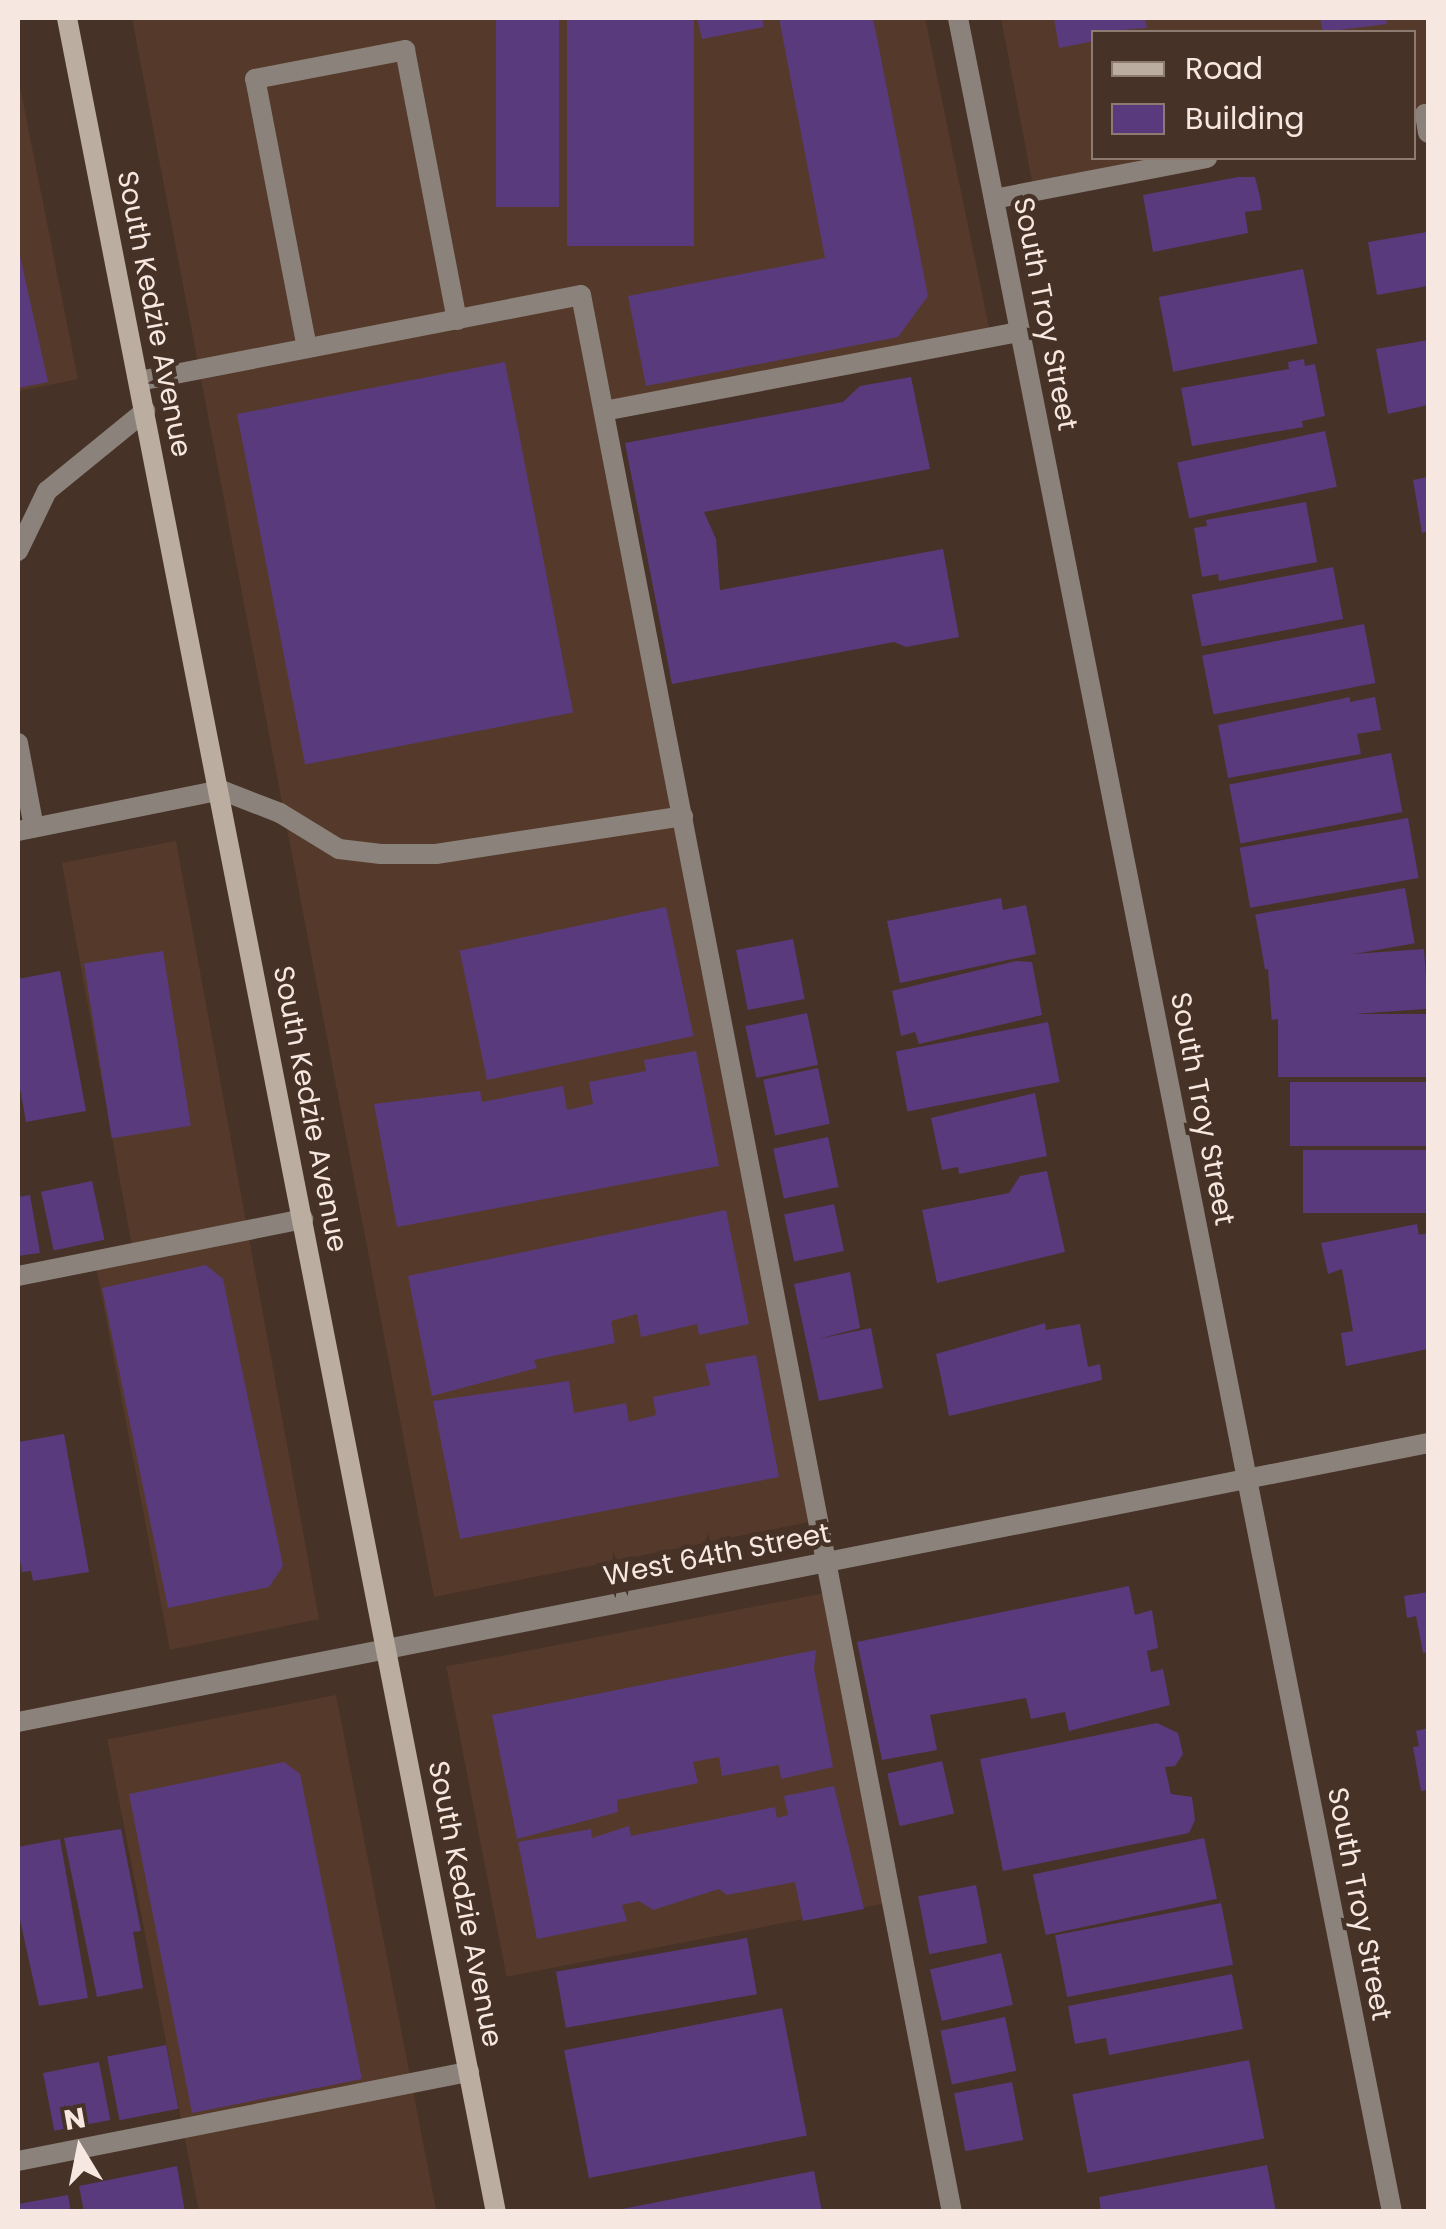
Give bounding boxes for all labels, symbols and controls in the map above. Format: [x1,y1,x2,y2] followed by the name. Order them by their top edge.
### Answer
[1091,30,1416,160] legend
[1185,47,1263,90] text: Road
[1185,97,1305,140] text: Building
[110,168,198,460] street label: South Kedzie Avenue
[1006,195,1084,433] street label: South Troy Street
[266,963,354,1255] street label: South Kedzie Avenue
[1163,990,1241,1228] street label: South Troy Street
[601,1517,833,1593] street label: West 64th Street
[421,1758,509,2050] street label: South Kedzie Avenue
[1320,1785,1398,2023] street label: South Troy Street
[61,2098,88,2140] text: N
[30,2099,130,2199] north arrow

